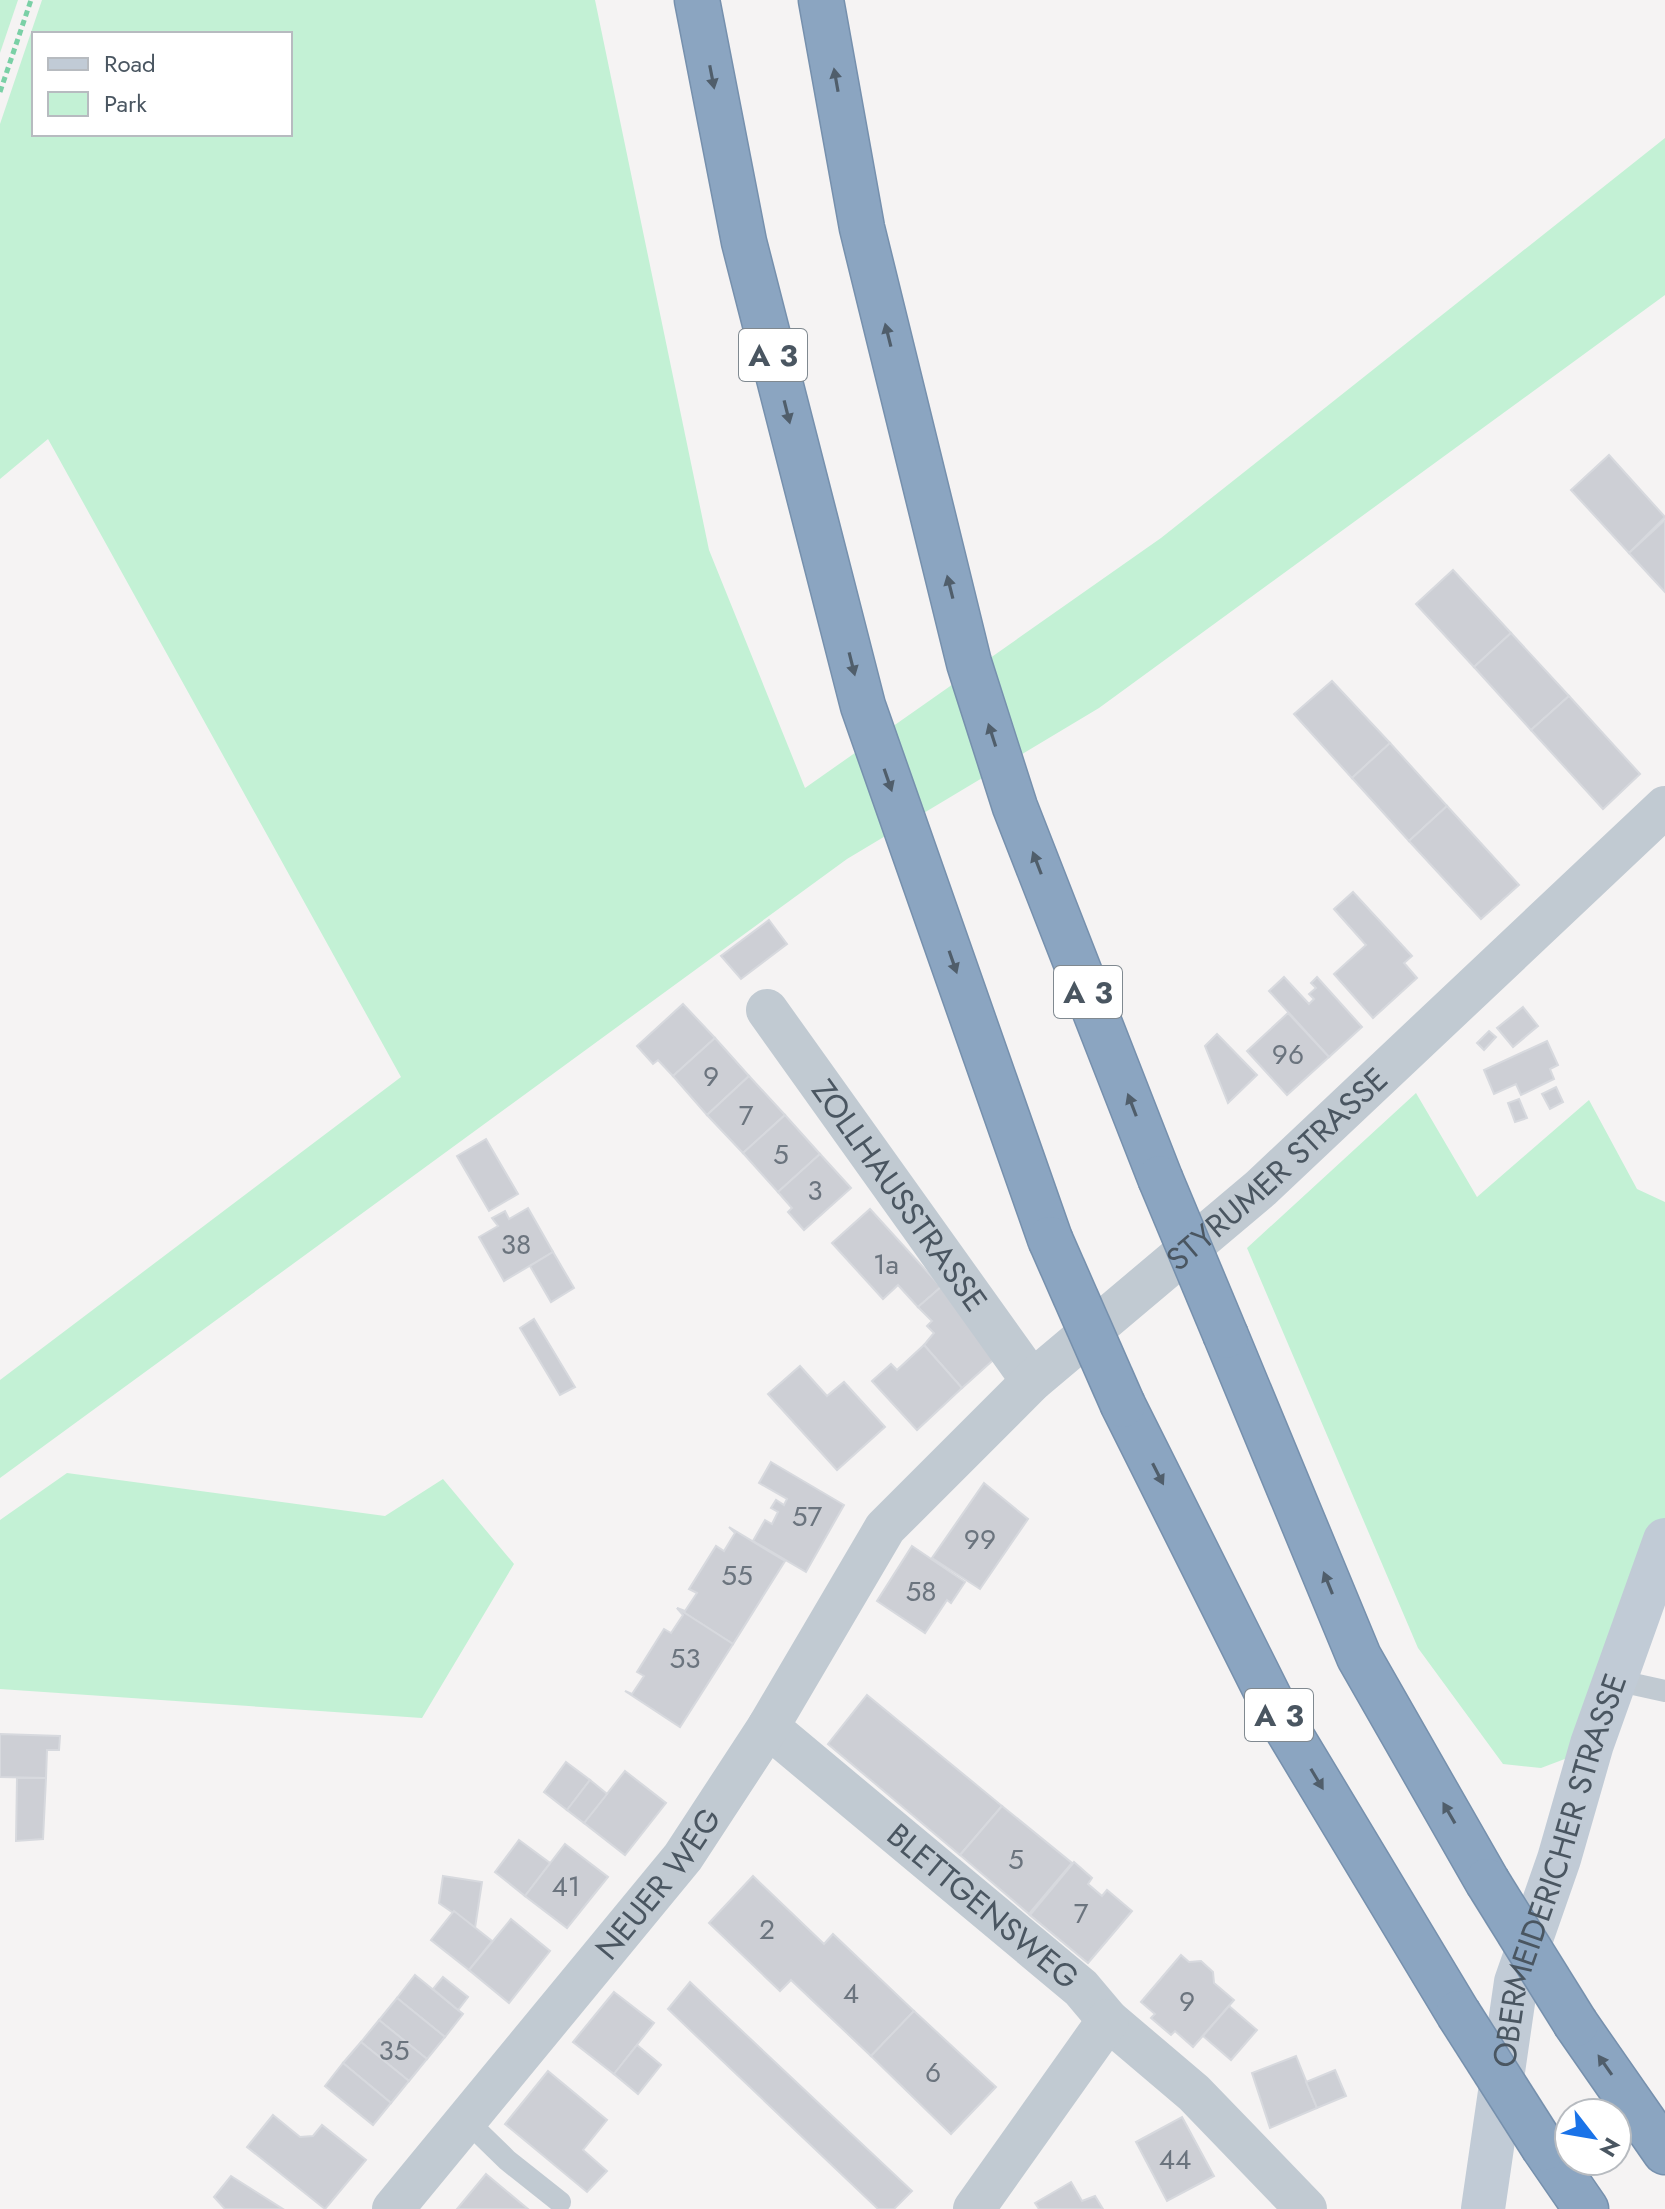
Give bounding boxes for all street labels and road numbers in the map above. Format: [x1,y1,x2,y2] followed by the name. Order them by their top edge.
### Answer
[739,329,807,381] road number: A 3
[1054,966,1122,1018] road number: A 3
[1156,1057,1398,1282] street label: STYRUMER STRASSE
[801,1070,998,1321] street label: ZOLLHAUSSTRASSE
[1481,1667,1638,2070] street label: OBERMEIDERICHER STRASSE
[1245,1689,1313,1741] road number: A 3
[585,1799,732,1970] street label: NEUER WEG
[877,1812,1089,2000] street label: BLETTGENSWEG

